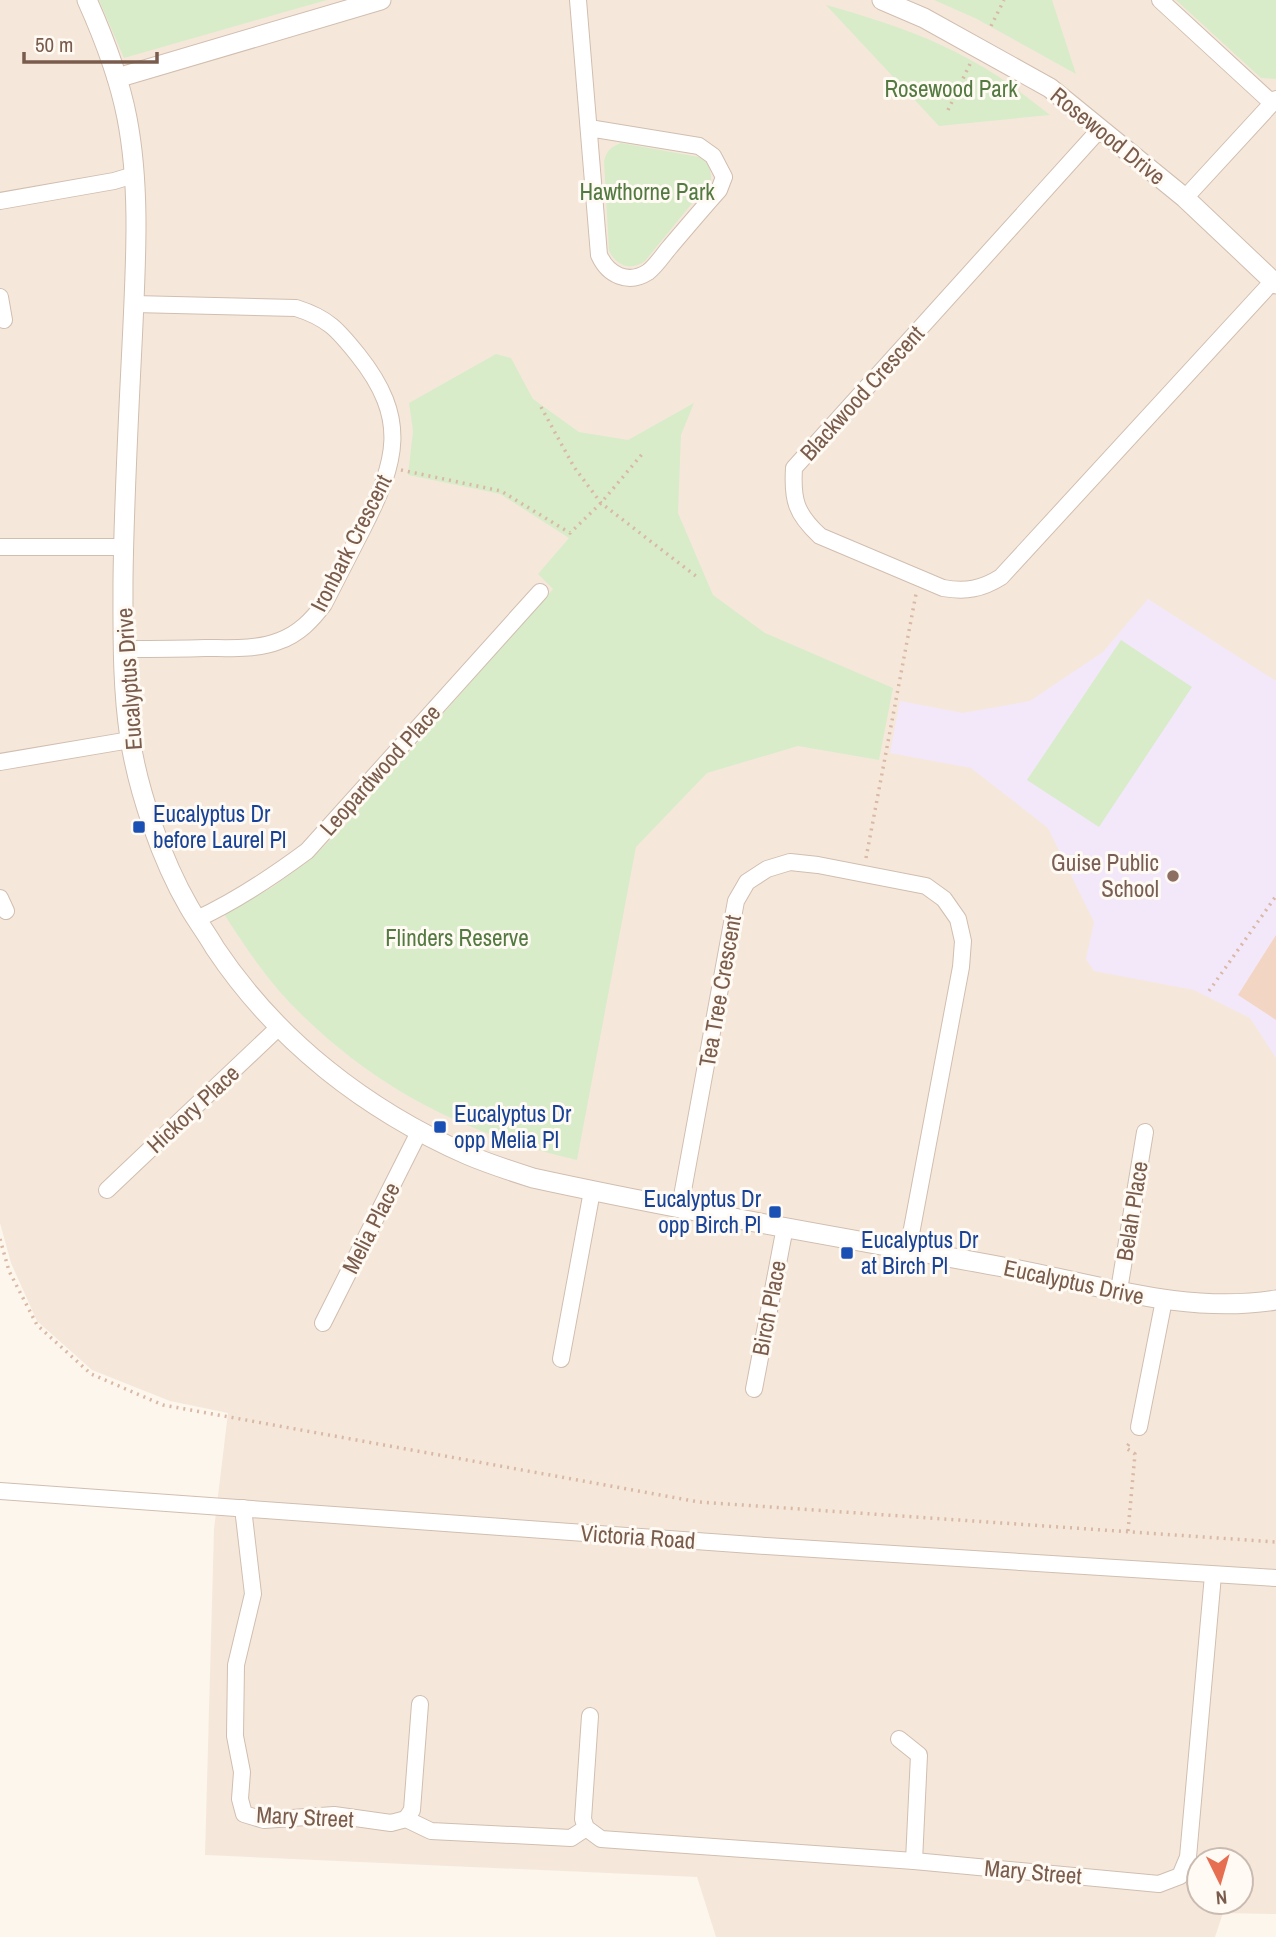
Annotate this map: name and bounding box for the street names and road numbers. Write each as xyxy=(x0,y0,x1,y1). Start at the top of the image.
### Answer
street label: Rosewood Drive xyxy=(1044,80,1172,192)
street label: Blackwood Crescent xyxy=(793,318,931,467)
street label: Ironbark Crescent xyxy=(303,469,398,617)
street label: Eucalyptus Drive xyxy=(108,607,149,751)
street label: Leopardwood Place xyxy=(312,697,447,842)
street label: Tea Tree Crescent xyxy=(691,912,748,1069)
street label: Hickory Place xyxy=(140,1058,246,1160)
street label: Belah Place xyxy=(1108,1159,1155,1263)
street label: Melia Place xyxy=(334,1177,407,1279)
street label: Eucalyptus Drive xyxy=(1001,1252,1147,1311)
street label: Birch Place xyxy=(744,1258,793,1358)
street label: Victoria Road xyxy=(580,1517,696,1556)
street label: Mary Street xyxy=(256,1798,355,1835)
street label: Mary Street xyxy=(983,1852,1083,1891)

